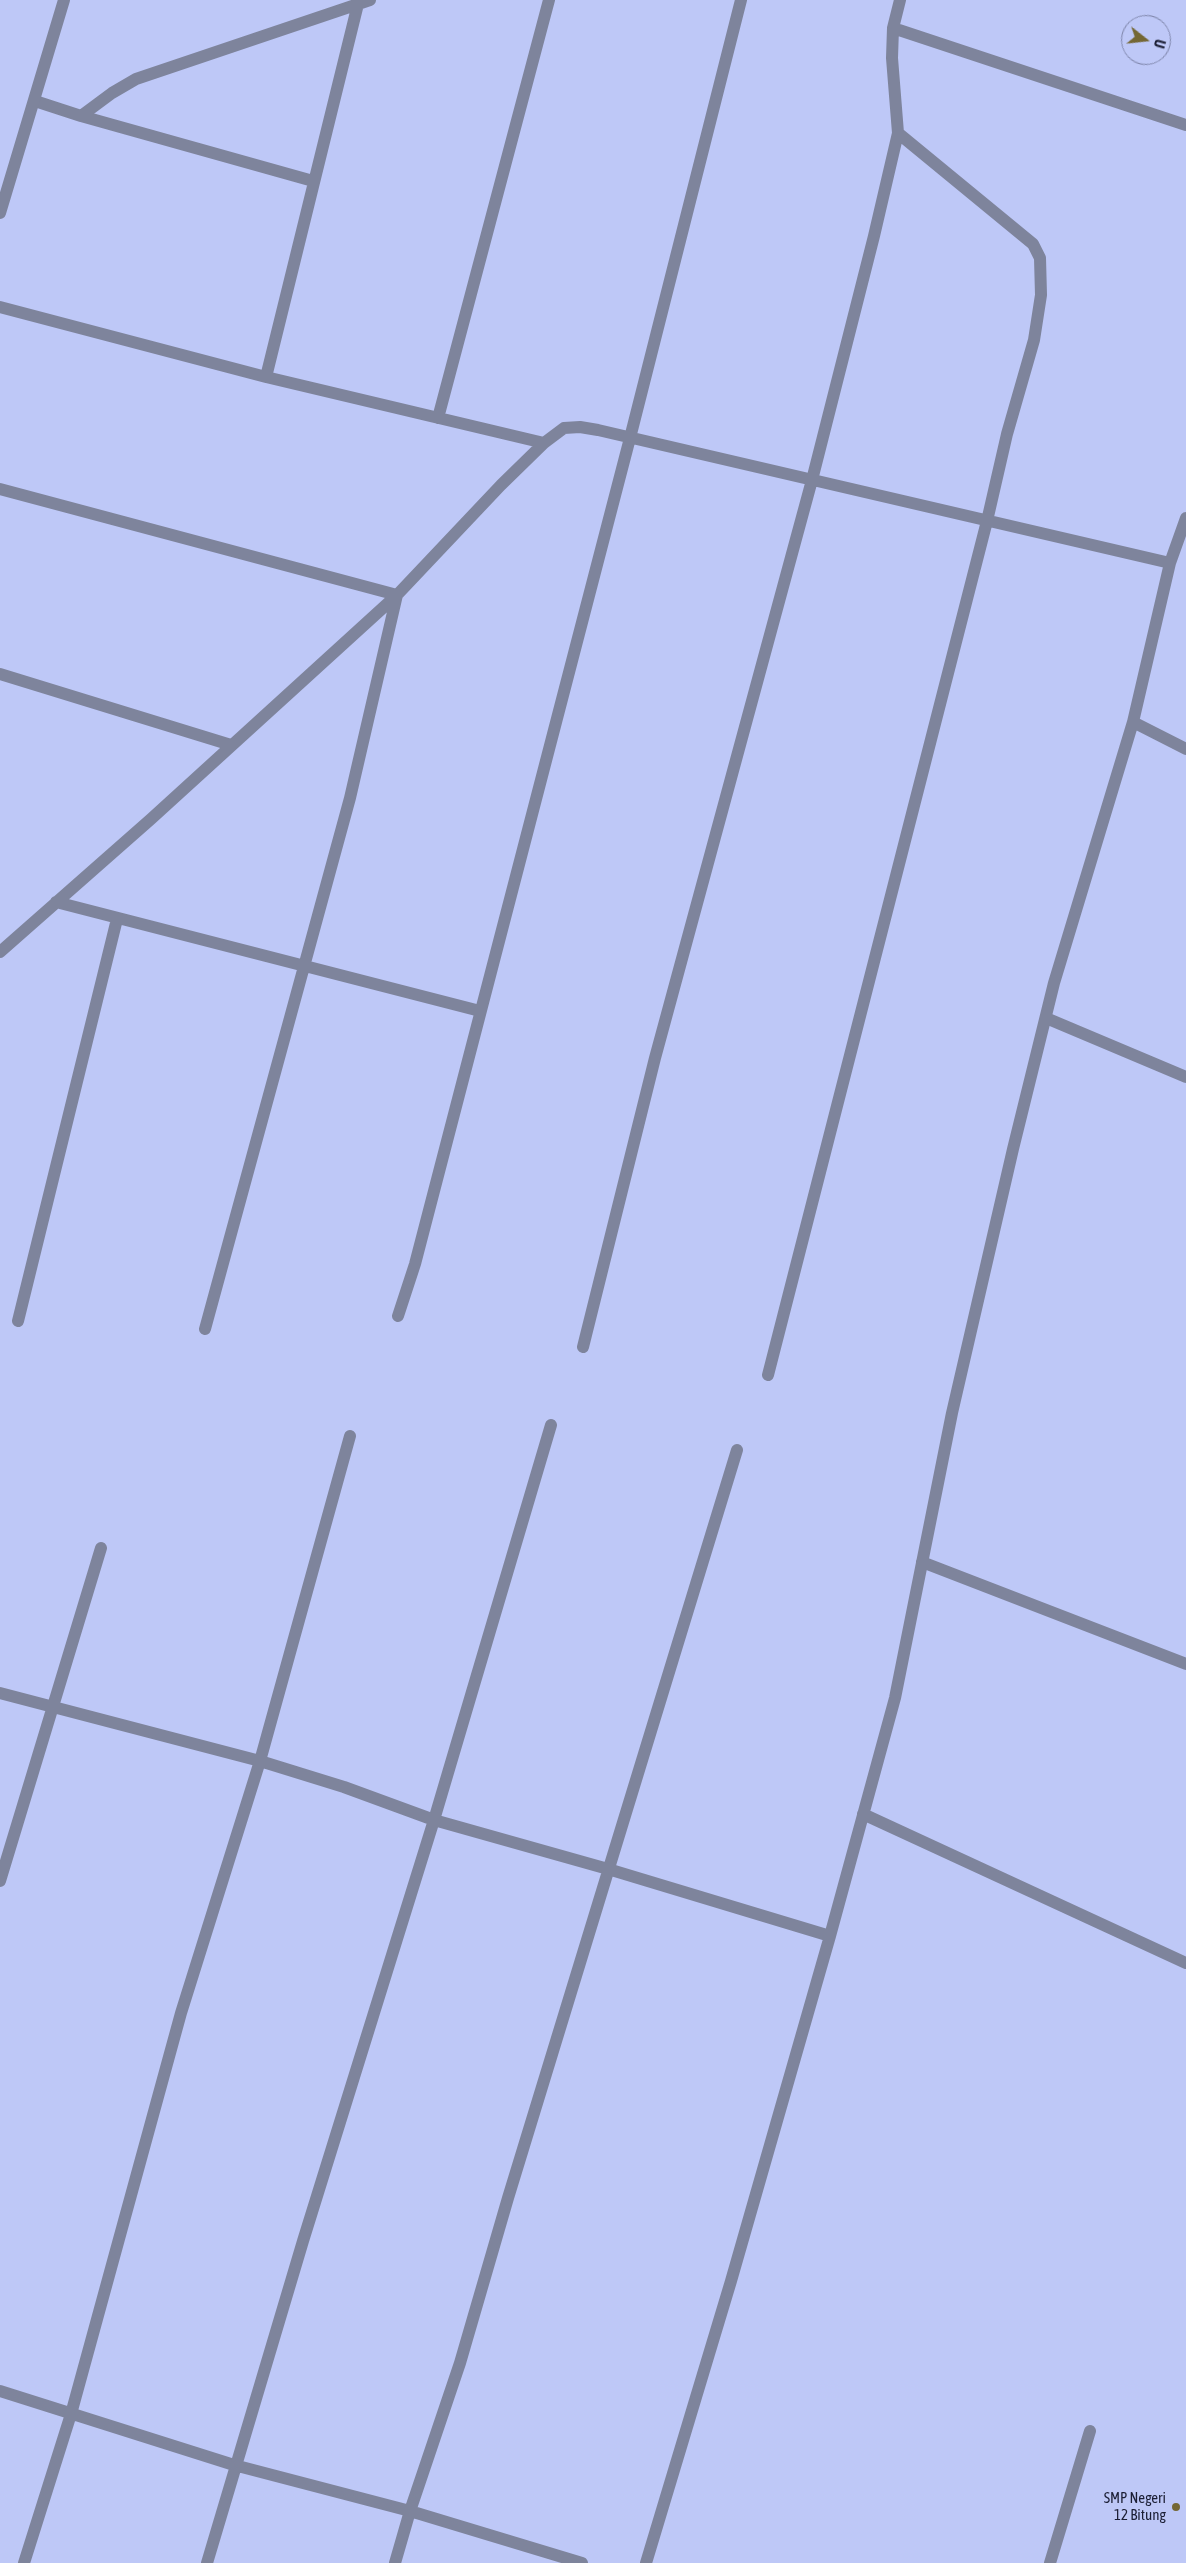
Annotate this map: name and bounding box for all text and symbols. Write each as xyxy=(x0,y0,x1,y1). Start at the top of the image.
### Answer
north arrow xyxy=(1121,15,1171,65)
text: U xyxy=(1151,38,1168,50)
place label: SMP Negeri 12 Bitung xyxy=(1104,2489,1166,2524)
marker: SMP Negeri 12 Bitung xyxy=(1170,2501,1182,2513)

